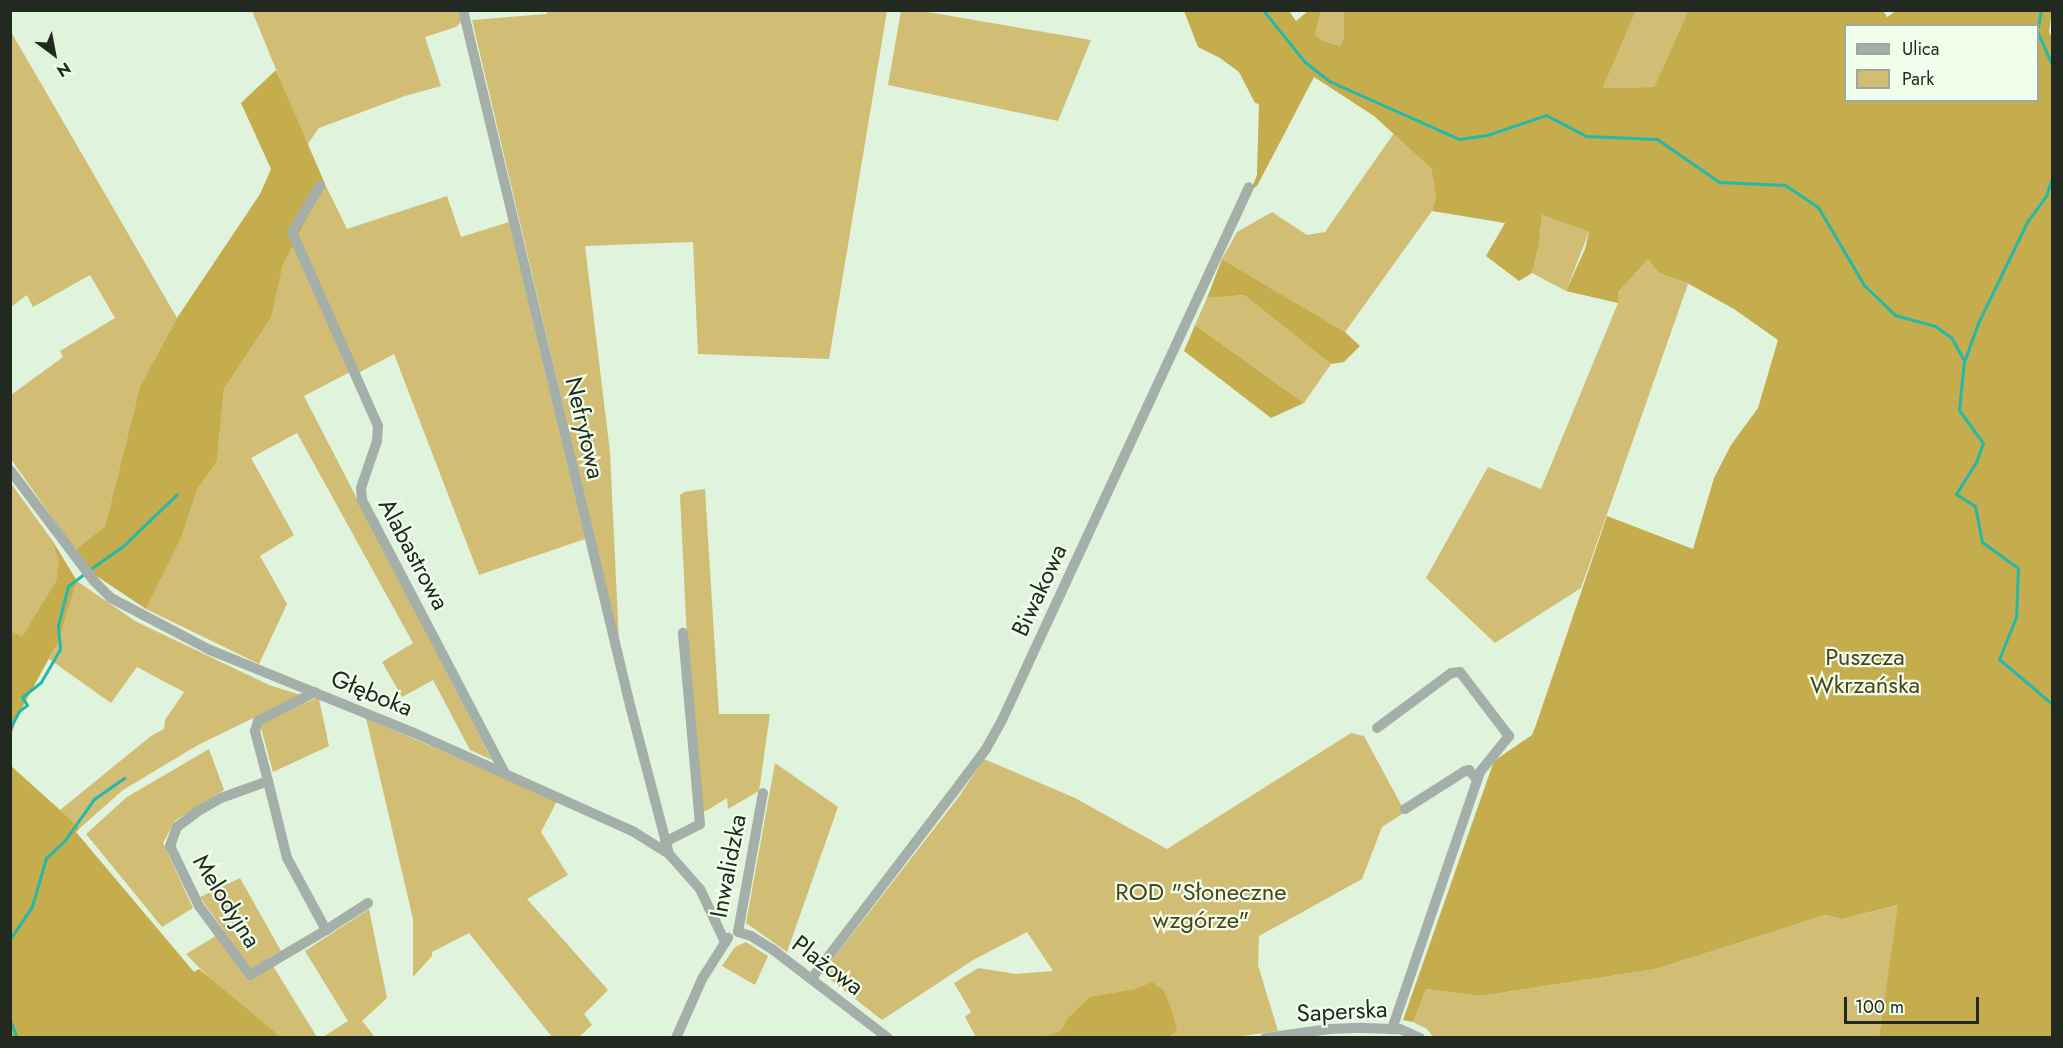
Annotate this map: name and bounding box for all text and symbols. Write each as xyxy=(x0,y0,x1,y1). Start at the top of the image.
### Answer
north arrow xyxy=(24,24,84,84)
legend xyxy=(1844,24,2039,102)
text: Ulica xyxy=(1902,36,1939,62)
text: N xyxy=(52,57,75,83)
text: Park xyxy=(1902,66,1934,92)
street label: Nefrytowa xyxy=(559,374,611,482)
street label: Alabastrowa xyxy=(373,493,455,615)
street label: Biwakowa xyxy=(1005,539,1073,641)
park label: Puszcza Wkrzańska xyxy=(1810,643,1920,699)
street label: Głęboka xyxy=(327,664,417,722)
street label: Inwalidzka xyxy=(704,812,752,920)
street label: Melodyjna xyxy=(187,849,267,953)
park label: ROD "Słoneczne wzgórze" xyxy=(1115,878,1287,934)
street label: Plażowa xyxy=(787,929,869,1001)
scale bar xyxy=(1847,985,1982,1023)
street label: Saperska xyxy=(1296,994,1388,1028)
text: 100 m xyxy=(1855,994,1904,1020)

